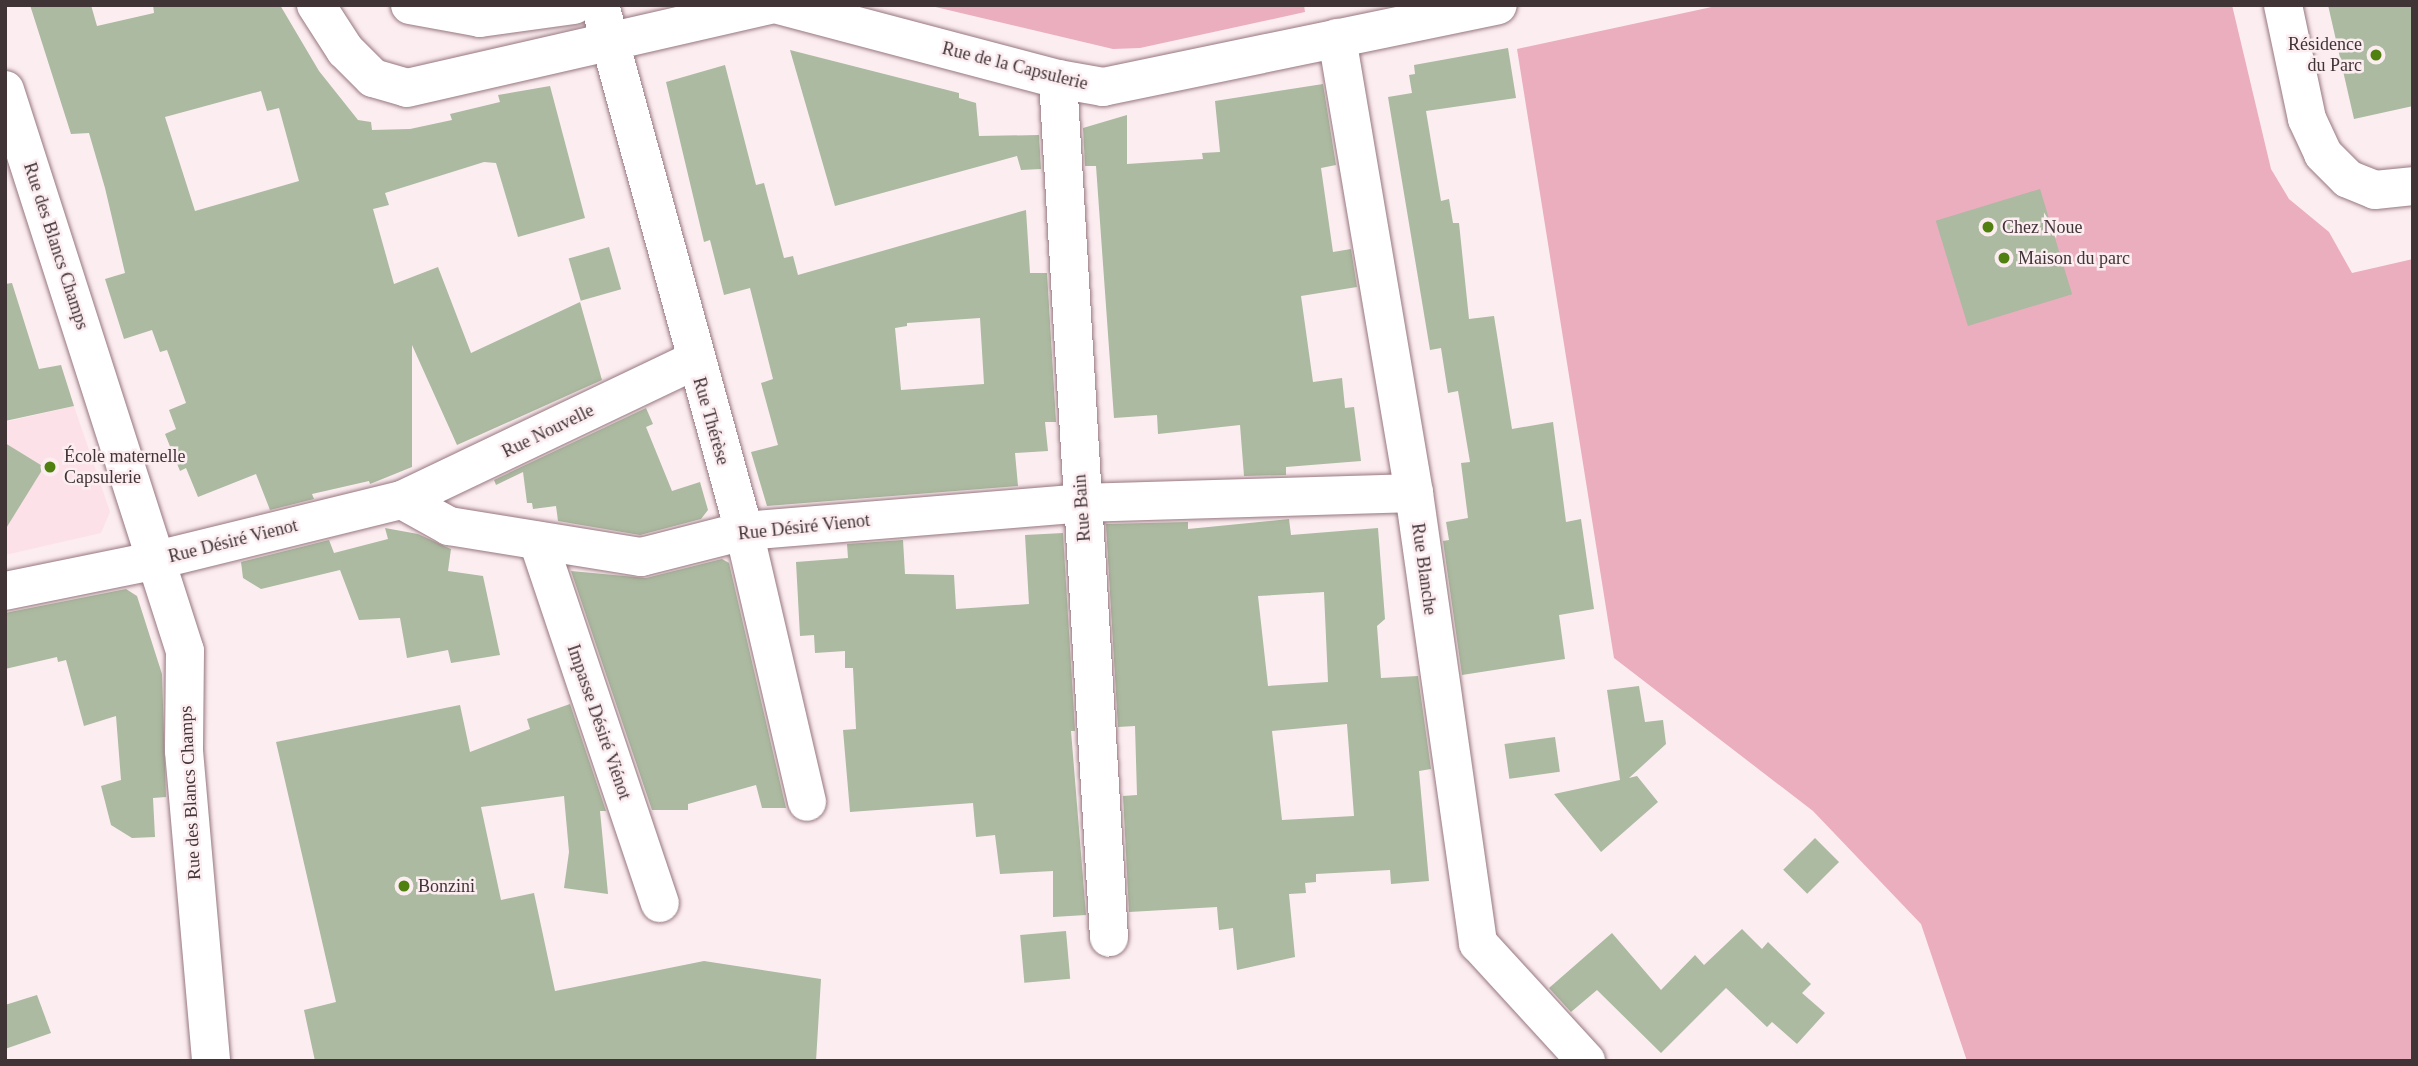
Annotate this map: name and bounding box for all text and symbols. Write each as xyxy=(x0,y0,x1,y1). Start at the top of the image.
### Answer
place label: Résidence du Parc xyxy=(2288,34,2362,76)
street label: Rue de la Capsulerie xyxy=(940,37,1090,95)
marker: Résidence du Parc xyxy=(2368,47,2384,63)
street label: Rue des Blancs Champs xyxy=(19,160,93,332)
place label: Chez Noue xyxy=(2002,216,2082,238)
marker: Chez Noue xyxy=(1980,219,1996,235)
place label: Maison du parc xyxy=(2018,247,2130,269)
marker: Maison du parc xyxy=(1996,250,2012,266)
street label: Rue Thérèse xyxy=(688,375,734,467)
street label: Rue Nouvelle xyxy=(499,399,597,463)
place label: École maternelle Capsulerie xyxy=(64,446,185,489)
marker: École maternelle Capsulerie xyxy=(42,459,58,475)
street label: Rue Bain xyxy=(1069,474,1095,542)
street label: Rue Désiré Vienot xyxy=(737,509,871,545)
street label: Rue Désiré Vienot xyxy=(166,514,300,568)
street label: Rue Blanche xyxy=(1407,522,1441,616)
street label: Impasse Désiré Viénot xyxy=(562,641,636,803)
street label: Rue des Blancs Champs xyxy=(175,705,205,881)
place label: Bonzini xyxy=(418,875,475,897)
marker: Bonzini xyxy=(396,878,412,894)

